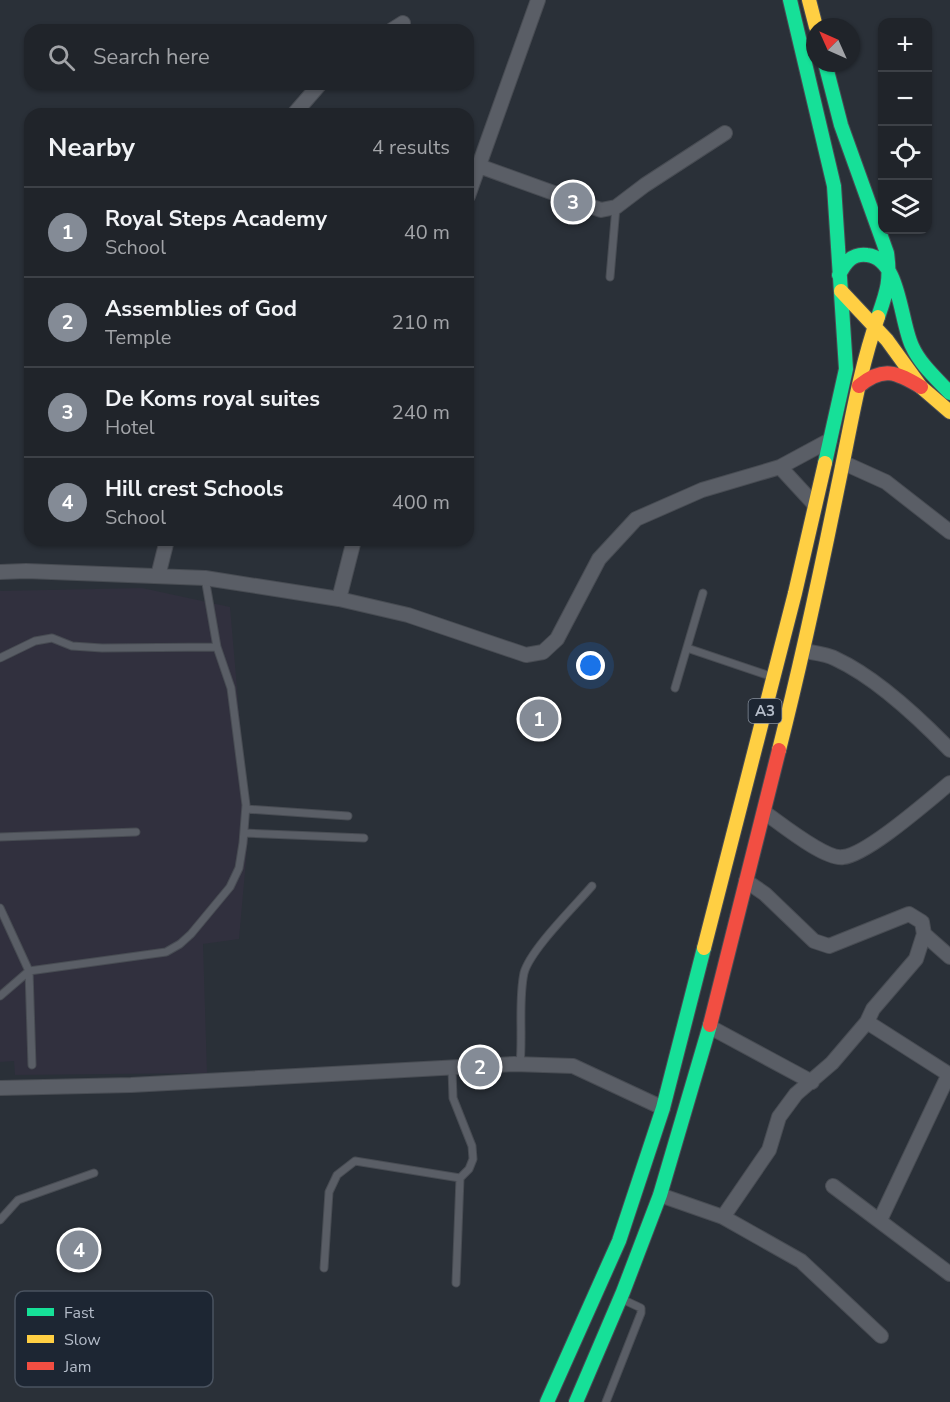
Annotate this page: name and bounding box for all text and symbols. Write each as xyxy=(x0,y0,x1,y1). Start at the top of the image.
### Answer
north arrow xyxy=(806,18,860,72)
map controls xyxy=(878,18,932,234)
button: + xyxy=(878,18,932,72)
search box xyxy=(24,24,474,90)
icon: search xyxy=(45,41,78,74)
text: Search here xyxy=(93,42,210,72)
button: − xyxy=(878,72,932,126)
button: locate xyxy=(878,126,932,180)
text: Nearby xyxy=(48,130,135,165)
text: 4 results xyxy=(372,134,450,161)
pin: 3 xyxy=(554,180,592,224)
button: layers xyxy=(878,180,932,234)
text: Royal Steps Academy xyxy=(105,204,327,234)
text: 1 xyxy=(62,219,74,246)
text: 40 m xyxy=(404,219,450,246)
text: School xyxy=(105,234,166,261)
text: Assemblies of God xyxy=(105,294,297,324)
text: 2 xyxy=(62,309,74,336)
text: 210 m xyxy=(392,309,450,336)
text: Temple xyxy=(105,324,171,351)
text: De Koms royal suites xyxy=(105,384,320,414)
text: 3 xyxy=(62,399,74,426)
text: 240 m xyxy=(392,399,450,426)
text: Hotel xyxy=(105,414,155,441)
text: Hill crest Schools xyxy=(105,474,284,504)
text: 4 xyxy=(62,489,74,516)
text: 400 m xyxy=(392,489,450,516)
text: School xyxy=(105,504,166,531)
your location xyxy=(576,651,605,680)
pin: 1 xyxy=(520,696,558,742)
road number: A3 xyxy=(748,699,782,723)
pin: 2 xyxy=(460,1044,500,1090)
pin: 4 xyxy=(60,1228,98,1272)
legend xyxy=(15,1291,213,1387)
text: Fast xyxy=(64,1302,95,1324)
text: Slow xyxy=(64,1329,101,1351)
text: Jam xyxy=(63,1356,91,1378)

